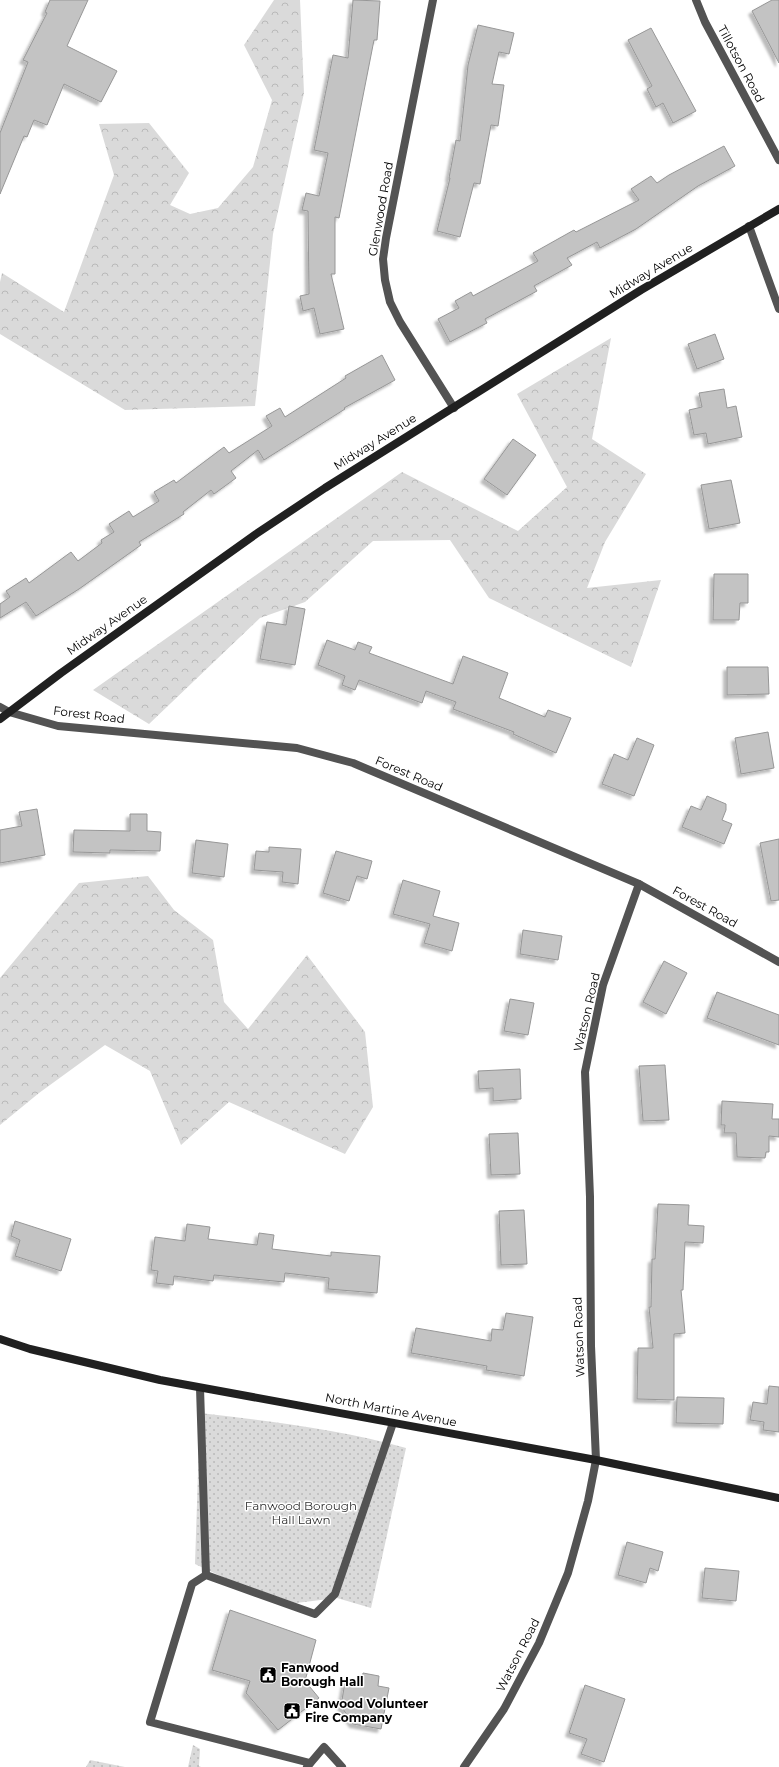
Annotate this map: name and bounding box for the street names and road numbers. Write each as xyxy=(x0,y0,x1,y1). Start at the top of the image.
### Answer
street label: Tillotson Road xyxy=(715,23,768,105)
street label: Glenwood Road xyxy=(365,160,396,257)
street label: Midway Avenue xyxy=(606,240,695,301)
street label: Midway Avenue xyxy=(331,410,419,473)
street label: Midway Avenue xyxy=(64,591,150,658)
street label: Forest Road xyxy=(52,703,126,726)
street label: Forest Road xyxy=(373,753,445,795)
street label: Forest Road xyxy=(670,883,740,931)
street label: Watson Road xyxy=(570,971,603,1053)
street label: Watson Road xyxy=(570,1296,587,1378)
street label: North Martine Avenue xyxy=(324,1389,458,1430)
street label: Watson Road xyxy=(493,1615,543,1694)

